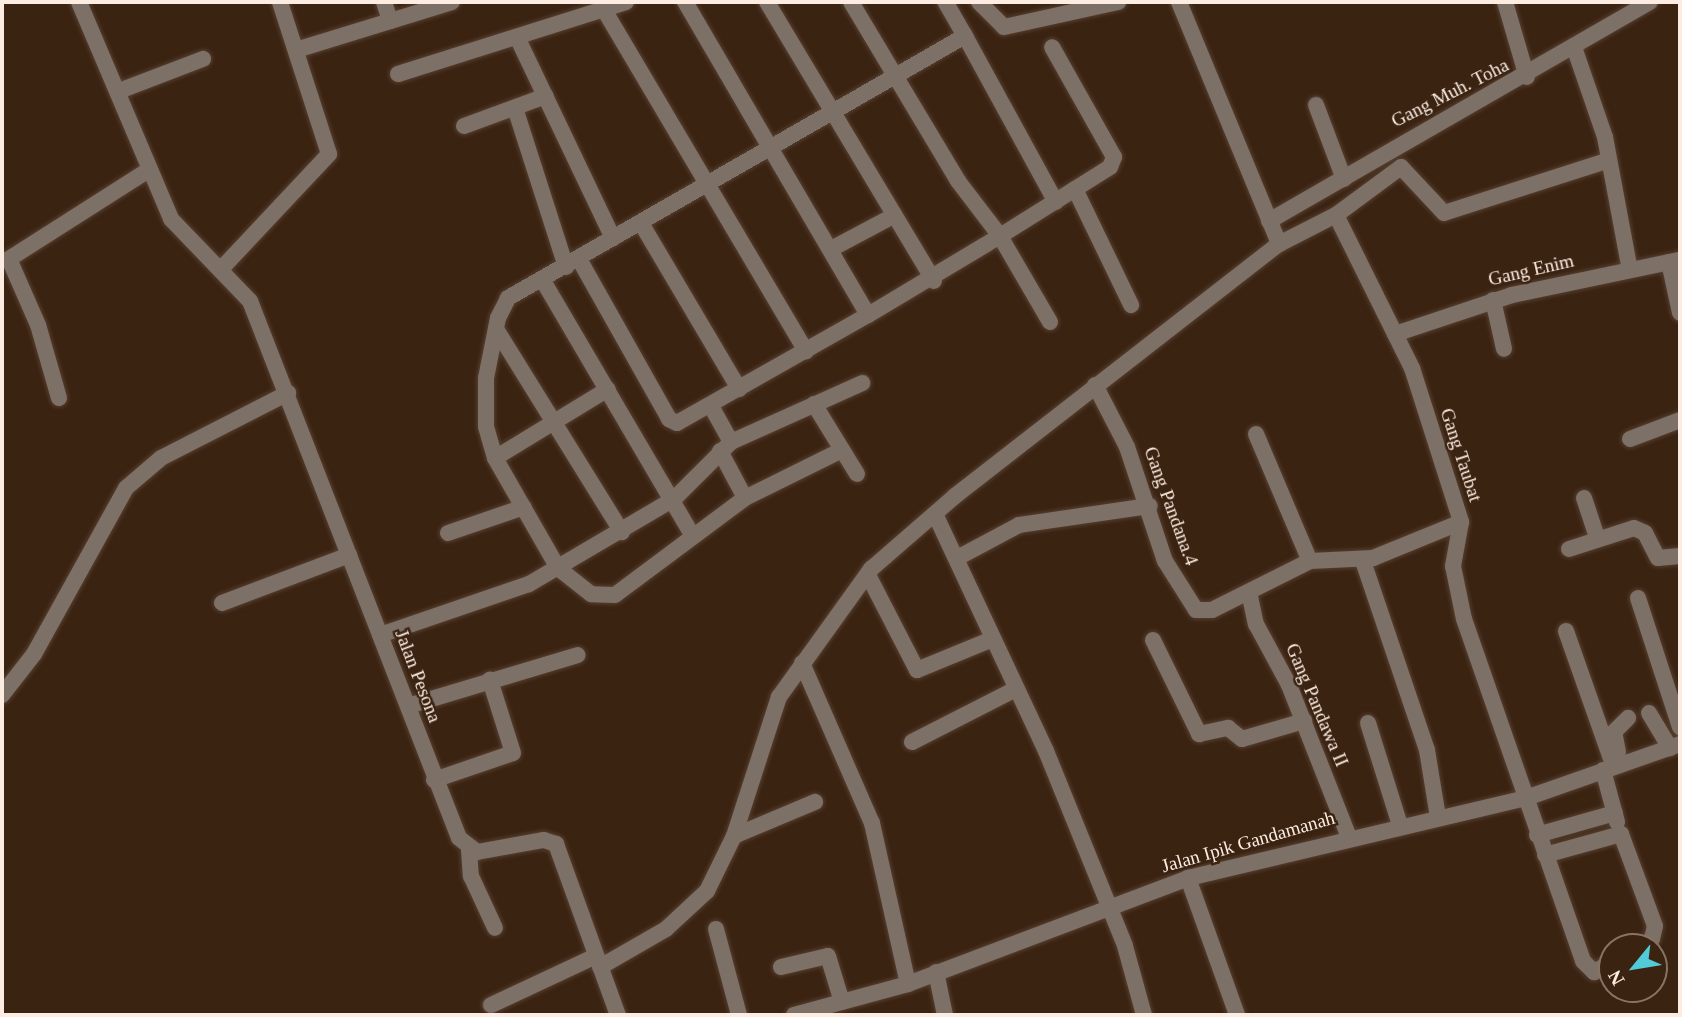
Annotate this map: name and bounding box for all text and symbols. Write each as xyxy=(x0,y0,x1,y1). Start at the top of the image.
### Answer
street label: Gang Muh. Toha xyxy=(1387,54,1513,132)
street label: Gang Enim xyxy=(1486,249,1576,291)
street label: Gang Taubat xyxy=(1435,405,1487,505)
street label: Gang Pandana.4 xyxy=(1139,444,1203,568)
street label: Jalan Pesona xyxy=(390,626,446,726)
street label: Gang Pandawa II xyxy=(1281,640,1353,770)
street label: Jalan Ipik Gandamanah xyxy=(1159,806,1337,878)
north arrow xyxy=(1598,933,1668,1003)
text: N xyxy=(1604,967,1629,989)

